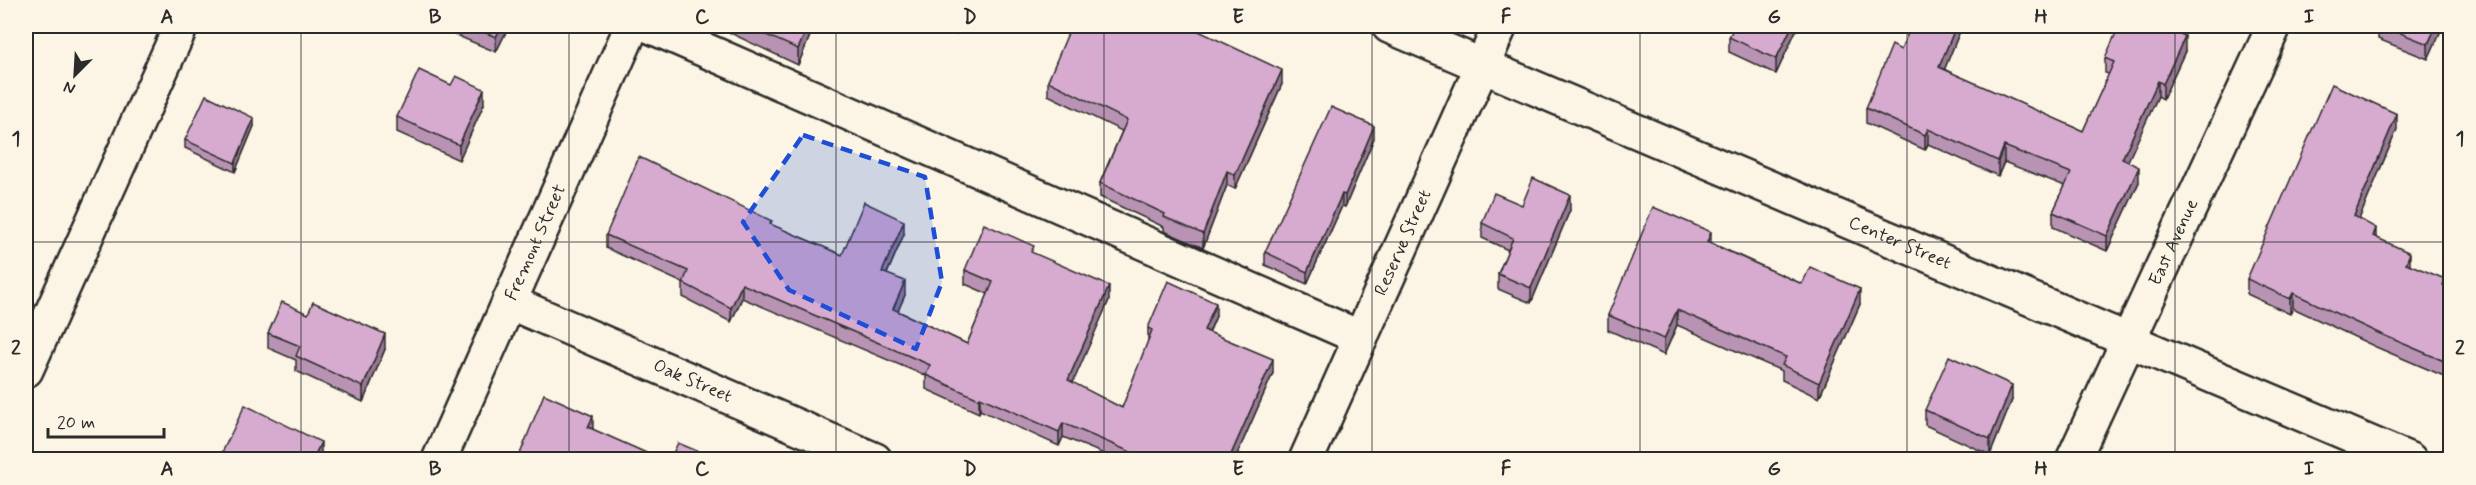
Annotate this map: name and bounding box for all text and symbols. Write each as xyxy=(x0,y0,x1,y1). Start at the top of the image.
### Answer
text: A xyxy=(160,4,174,31)
text: B xyxy=(429,4,442,31)
text: C xyxy=(695,4,710,31)
text: D xyxy=(963,4,977,31)
text: E xyxy=(1232,4,1244,31)
text: F xyxy=(1501,4,1512,31)
text: G xyxy=(1767,4,1781,31)
text: H xyxy=(2034,4,2048,31)
text: I xyxy=(2304,4,2314,31)
north arrow xyxy=(45,45,105,105)
text: N xyxy=(60,76,79,99)
text: 1 xyxy=(12,126,20,153)
text: 1 xyxy=(2456,126,2464,153)
street label: Fremont Street xyxy=(499,181,572,304)
street label: Reserve Street xyxy=(1369,186,1437,300)
street label: East Avenue xyxy=(2143,195,2204,290)
street label: Center Street xyxy=(1845,211,1955,276)
text: 2 xyxy=(11,335,21,362)
text: 2 xyxy=(2455,335,2465,362)
street label: Oak Street xyxy=(650,354,736,409)
scale bar xyxy=(48,401,164,439)
text: 20 m xyxy=(57,411,95,435)
text: A xyxy=(160,456,174,483)
text: B xyxy=(429,456,442,483)
text: C xyxy=(695,456,710,483)
text: D xyxy=(963,456,977,483)
text: E xyxy=(1232,456,1244,483)
text: F xyxy=(1501,456,1512,483)
text: G xyxy=(1767,456,1781,483)
text: H xyxy=(2034,456,2048,483)
text: I xyxy=(2304,456,2314,483)

